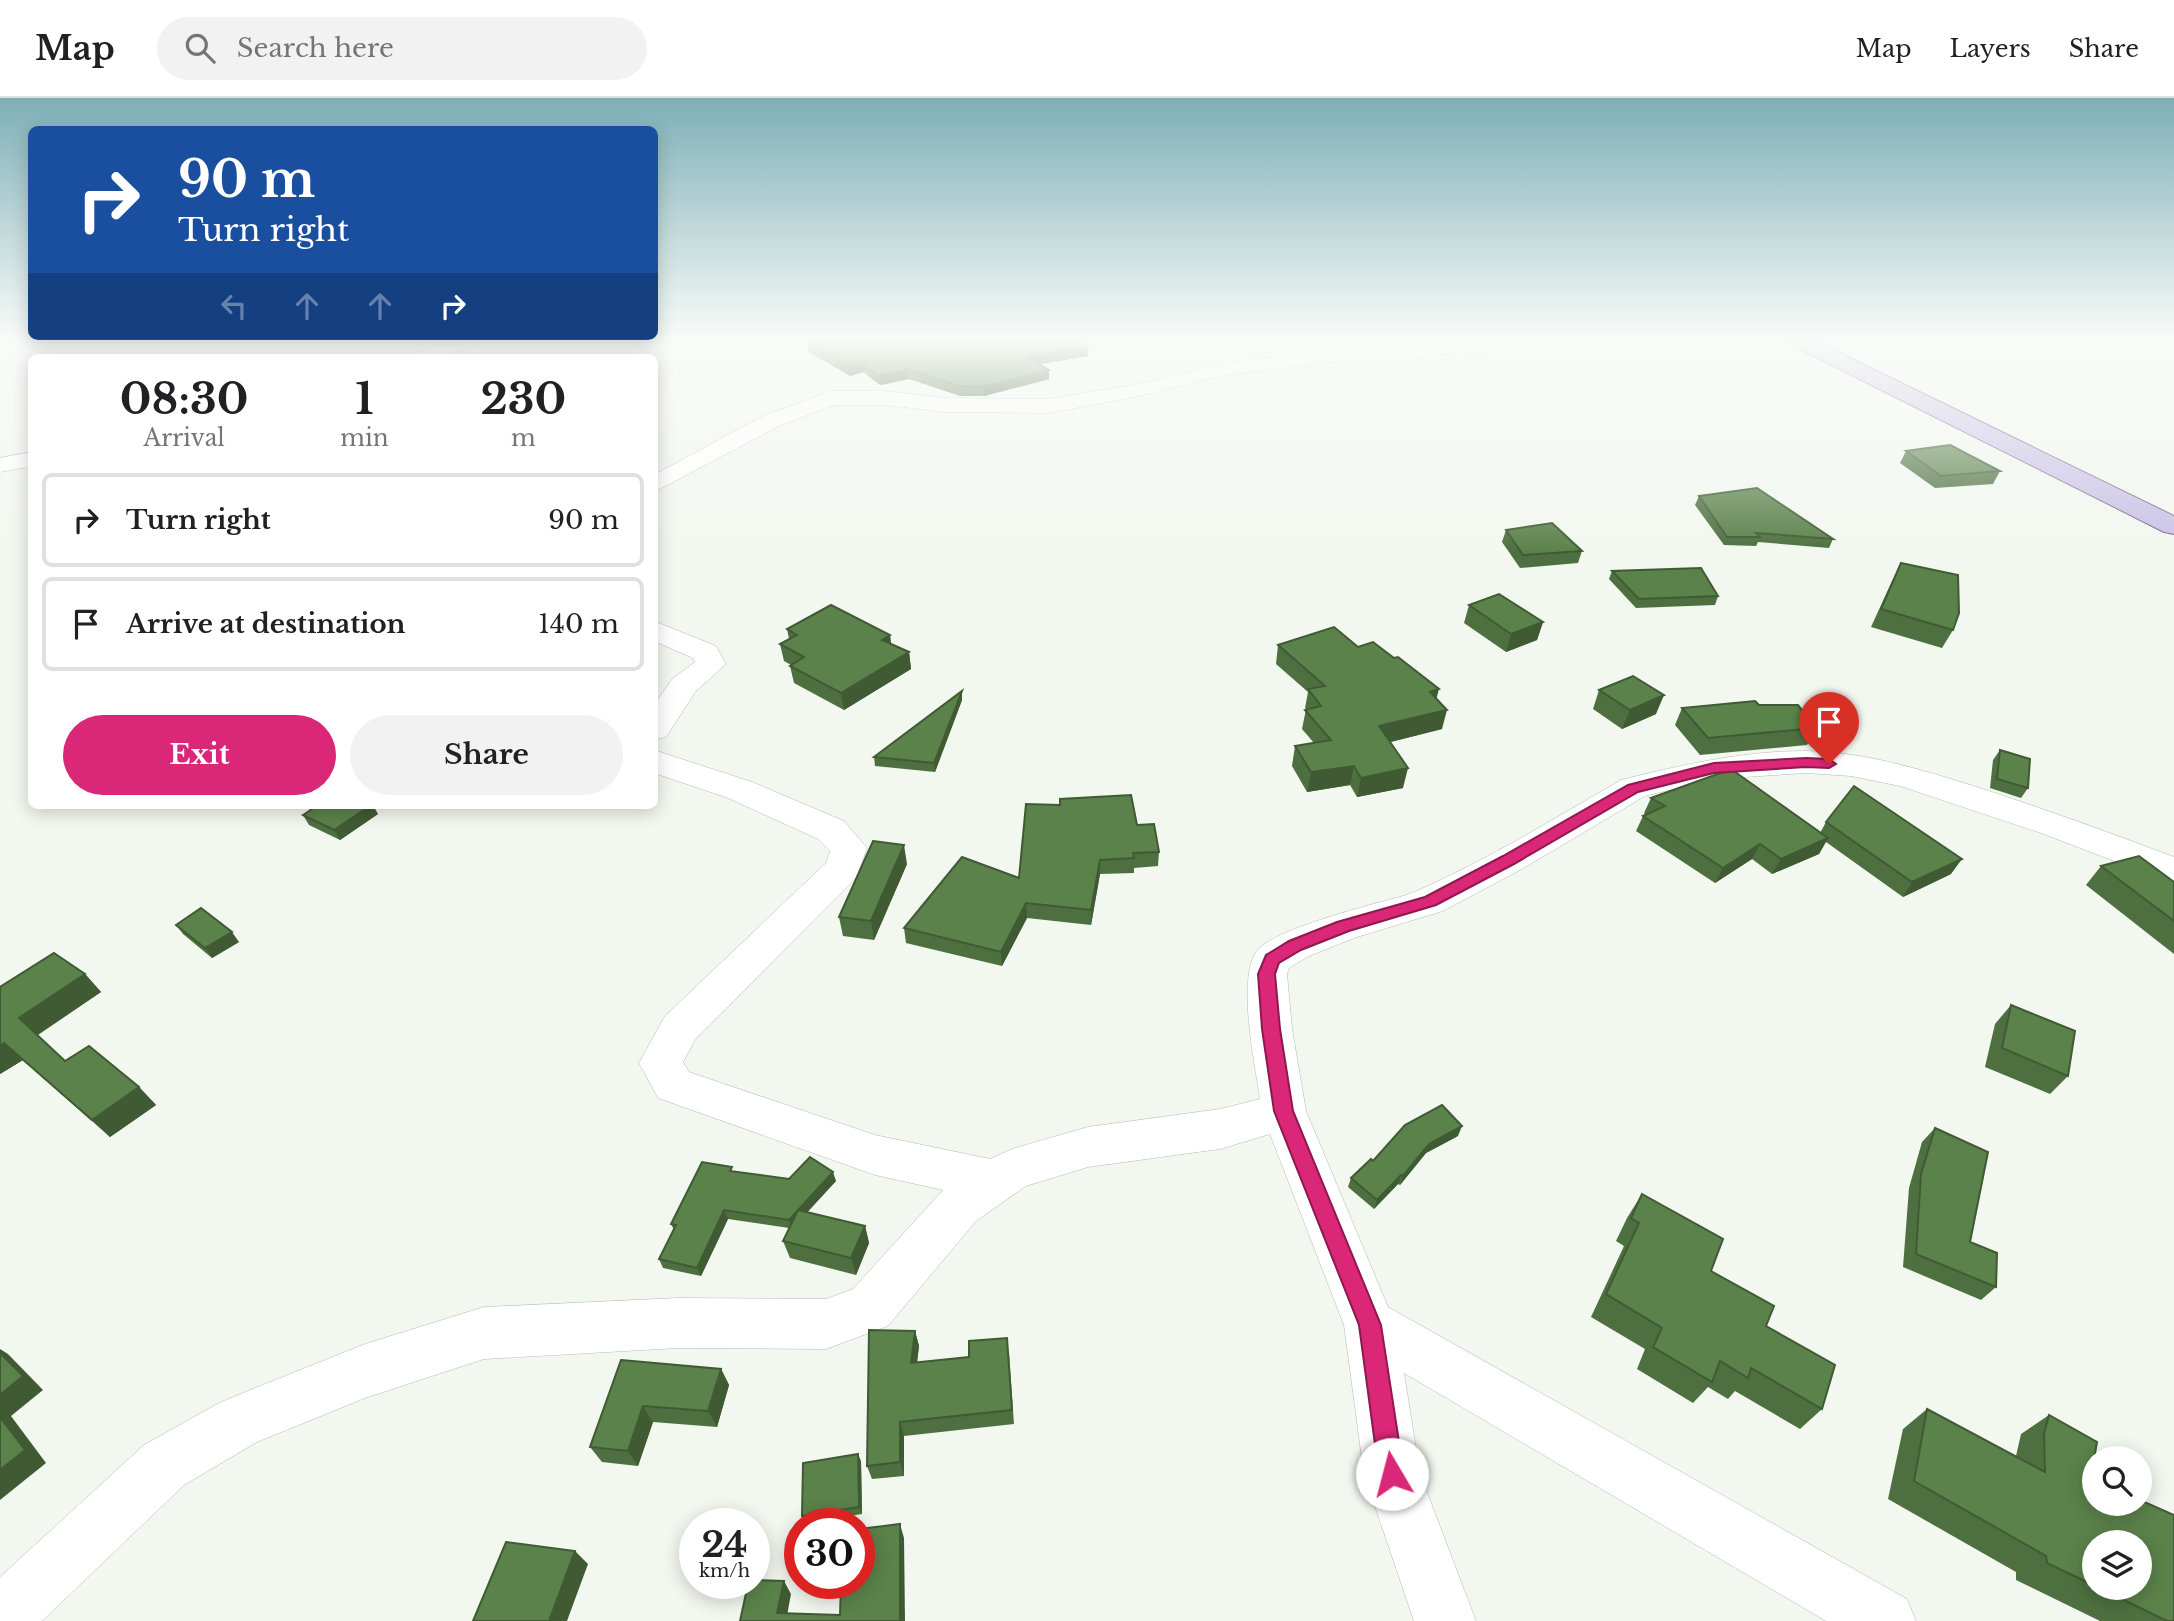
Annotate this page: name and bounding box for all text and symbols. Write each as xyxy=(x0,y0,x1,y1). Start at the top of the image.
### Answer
search box xyxy=(157,17,647,80)
text: Map xyxy=(35,28,115,69)
icon: search xyxy=(181,29,219,67)
text: Search here xyxy=(237,32,394,64)
text: Map xyxy=(1856,34,1912,63)
text: Layers xyxy=(1950,34,2031,63)
text: Share xyxy=(2069,34,2139,63)
text: 90 m xyxy=(178,149,315,210)
icon: right xyxy=(63,154,154,245)
text: Turn right xyxy=(178,210,349,250)
icon: left xyxy=(215,287,253,325)
icon: ahead xyxy=(288,287,326,325)
icon: ahead xyxy=(361,287,399,325)
icon: right xyxy=(434,287,472,325)
text: 08:30 xyxy=(120,373,249,425)
text: 1 xyxy=(355,373,374,425)
text: 230 xyxy=(480,373,566,425)
text: Arrival xyxy=(143,424,225,452)
text: min xyxy=(340,424,389,452)
text: m xyxy=(511,424,536,452)
icon: right xyxy=(67,501,105,539)
text: Turn right xyxy=(126,504,271,536)
text: 90 m xyxy=(548,504,619,536)
icon: arrive xyxy=(67,605,105,643)
text: Arrive at destination xyxy=(126,608,406,640)
text: 140 m xyxy=(538,608,619,640)
pin xyxy=(1799,692,1859,764)
icon: arrive xyxy=(1810,703,1848,741)
button: Exit xyxy=(63,715,336,795)
button: Share xyxy=(350,715,623,795)
position arrow xyxy=(1355,1437,1429,1511)
map controls xyxy=(2082,1446,2152,1600)
button: search xyxy=(2082,1446,2152,1516)
speed limit sign: 30 xyxy=(784,1508,875,1599)
text: 24 xyxy=(701,1523,748,1566)
button: layers xyxy=(2082,1530,2152,1600)
text: km/h xyxy=(699,1560,750,1582)

